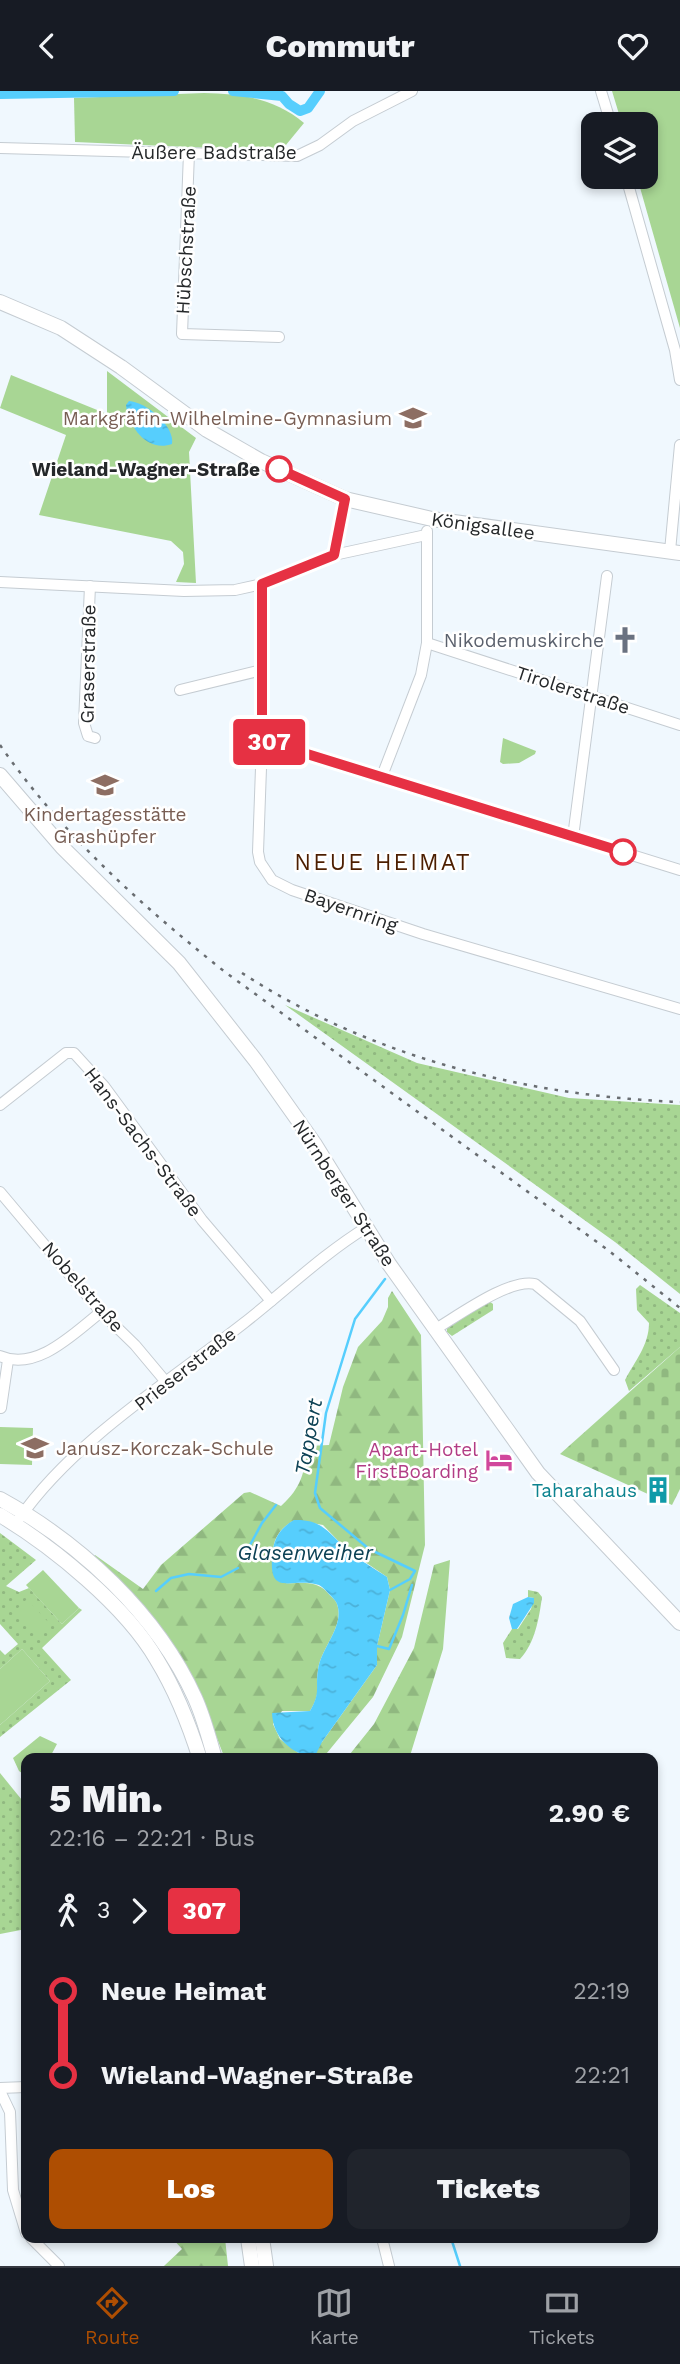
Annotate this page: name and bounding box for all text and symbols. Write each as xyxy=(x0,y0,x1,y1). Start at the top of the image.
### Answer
icon: back xyxy=(28,27,66,65)
text: Commutr xyxy=(266,27,414,65)
icon: heart xyxy=(614,27,652,65)
map controls xyxy=(581,112,658,189)
button: layers xyxy=(581,112,658,189)
street label: Äußere Badstraße xyxy=(131,141,297,164)
street label: Hübschstraße xyxy=(171,185,201,315)
school or university icon: Markgräfin-Wilhelmine-Gymnasium xyxy=(398,403,428,433)
place label: Markgräfin-Wilhelmine-Gymnasium xyxy=(63,407,392,430)
marker: Wieland-Wagner-Straße xyxy=(266,456,292,482)
place label: Wieland-Wagner-Straße xyxy=(32,458,260,481)
street label: Königsallee xyxy=(430,507,536,545)
street label: Graserstraße xyxy=(75,604,101,724)
church icon: Nikodemuskirche xyxy=(610,625,640,655)
place label: Nikodemuskirche xyxy=(444,629,604,652)
street label: Tirolerstraße xyxy=(513,661,633,719)
line badge: 307 xyxy=(229,719,309,765)
text: 307 xyxy=(247,728,291,756)
school or university icon: Kindertagesstätte Grashüpfer xyxy=(90,770,120,800)
place label: Kindertagesstätte Grashüpfer xyxy=(23,803,187,848)
unlabelled marker xyxy=(610,839,636,865)
district label: NEUE HEIMAT xyxy=(294,849,472,876)
street label: Bayernring xyxy=(301,883,402,937)
street label: Hans-Sachs-Straße xyxy=(79,1063,207,1221)
street label: Nürnberger Straße xyxy=(288,1115,400,1271)
street label: Nobelstraße xyxy=(37,1237,129,1337)
street label: Prieserstraße xyxy=(130,1322,240,1416)
water label: Tappert xyxy=(289,1396,327,1477)
school or university icon: Janusz-Korczak-Schule xyxy=(20,1433,50,1463)
place label: Janusz-Korczak-Schule xyxy=(56,1437,274,1460)
place label: Apart-Hotel FirstBoarding xyxy=(355,1438,479,1483)
hotel icon: Apart-Hotel FirstBoarding xyxy=(484,1445,514,1475)
building icon: Taharahaus xyxy=(643,1475,673,1505)
place label: Taharahaus xyxy=(532,1479,637,1502)
water label: Glasenweiher xyxy=(237,1540,374,1565)
text: 5 Min. xyxy=(49,1777,163,1821)
text: 2.90 € xyxy=(549,1798,630,1828)
text: 22:16 – 22:21 · Bus xyxy=(49,1825,255,1852)
icon: walk xyxy=(49,1892,87,1930)
icon: forward xyxy=(120,1892,158,1930)
text: 3 xyxy=(97,1897,110,1924)
text: 307 xyxy=(182,1897,226,1925)
text: Neue Heimat xyxy=(101,1976,266,2006)
text: 22:19 xyxy=(573,1978,630,2005)
text: Wieland-Wagner-Straße xyxy=(101,2060,413,2090)
text: 22:21 xyxy=(574,2062,630,2089)
button: Los xyxy=(49,2149,333,2229)
button: Tickets xyxy=(347,2149,630,2229)
tab: Route xyxy=(85,2284,139,2349)
tab: Karte xyxy=(310,2284,359,2349)
tab: Tickets xyxy=(529,2284,595,2349)

